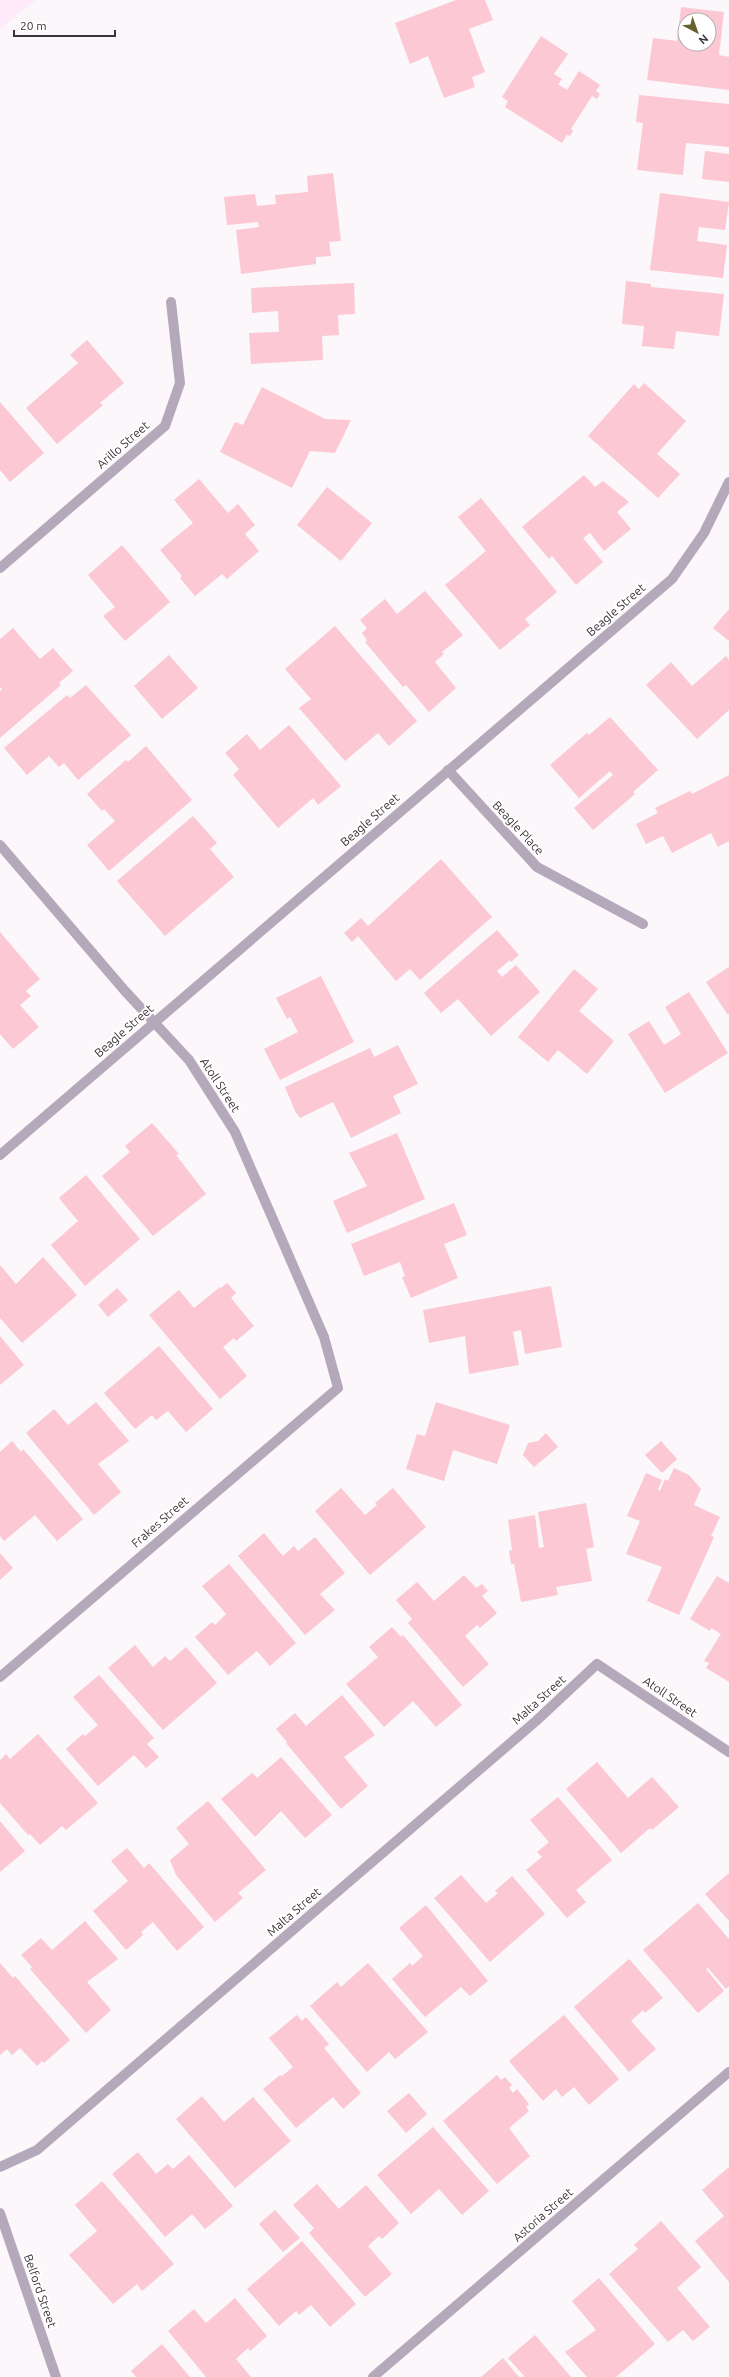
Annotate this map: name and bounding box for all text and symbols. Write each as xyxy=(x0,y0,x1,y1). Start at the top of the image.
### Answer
scale bar xyxy=(14,12,115,38)
north arrow xyxy=(677,12,717,52)
text: 20 m xyxy=(20,19,47,32)
text: N xyxy=(697,32,711,47)
street label: Arillo Street xyxy=(94,418,152,471)
street label: Beagle Street xyxy=(584,580,648,639)
street label: Beagle Street xyxy=(338,790,402,849)
street label: Beagle Place xyxy=(490,798,546,857)
street label: Beagle Street xyxy=(92,1001,156,1060)
street label: Atoll Street xyxy=(198,1055,243,1115)
street label: Frakes Street xyxy=(129,1493,191,1550)
street label: Malta Street xyxy=(509,1672,568,1727)
street label: Atoll Street xyxy=(641,1674,700,1719)
street label: Malta Street xyxy=(264,1885,323,1938)
street label: Astoria Street xyxy=(510,2185,575,2244)
street label: Belford Street xyxy=(22,2252,59,2330)

